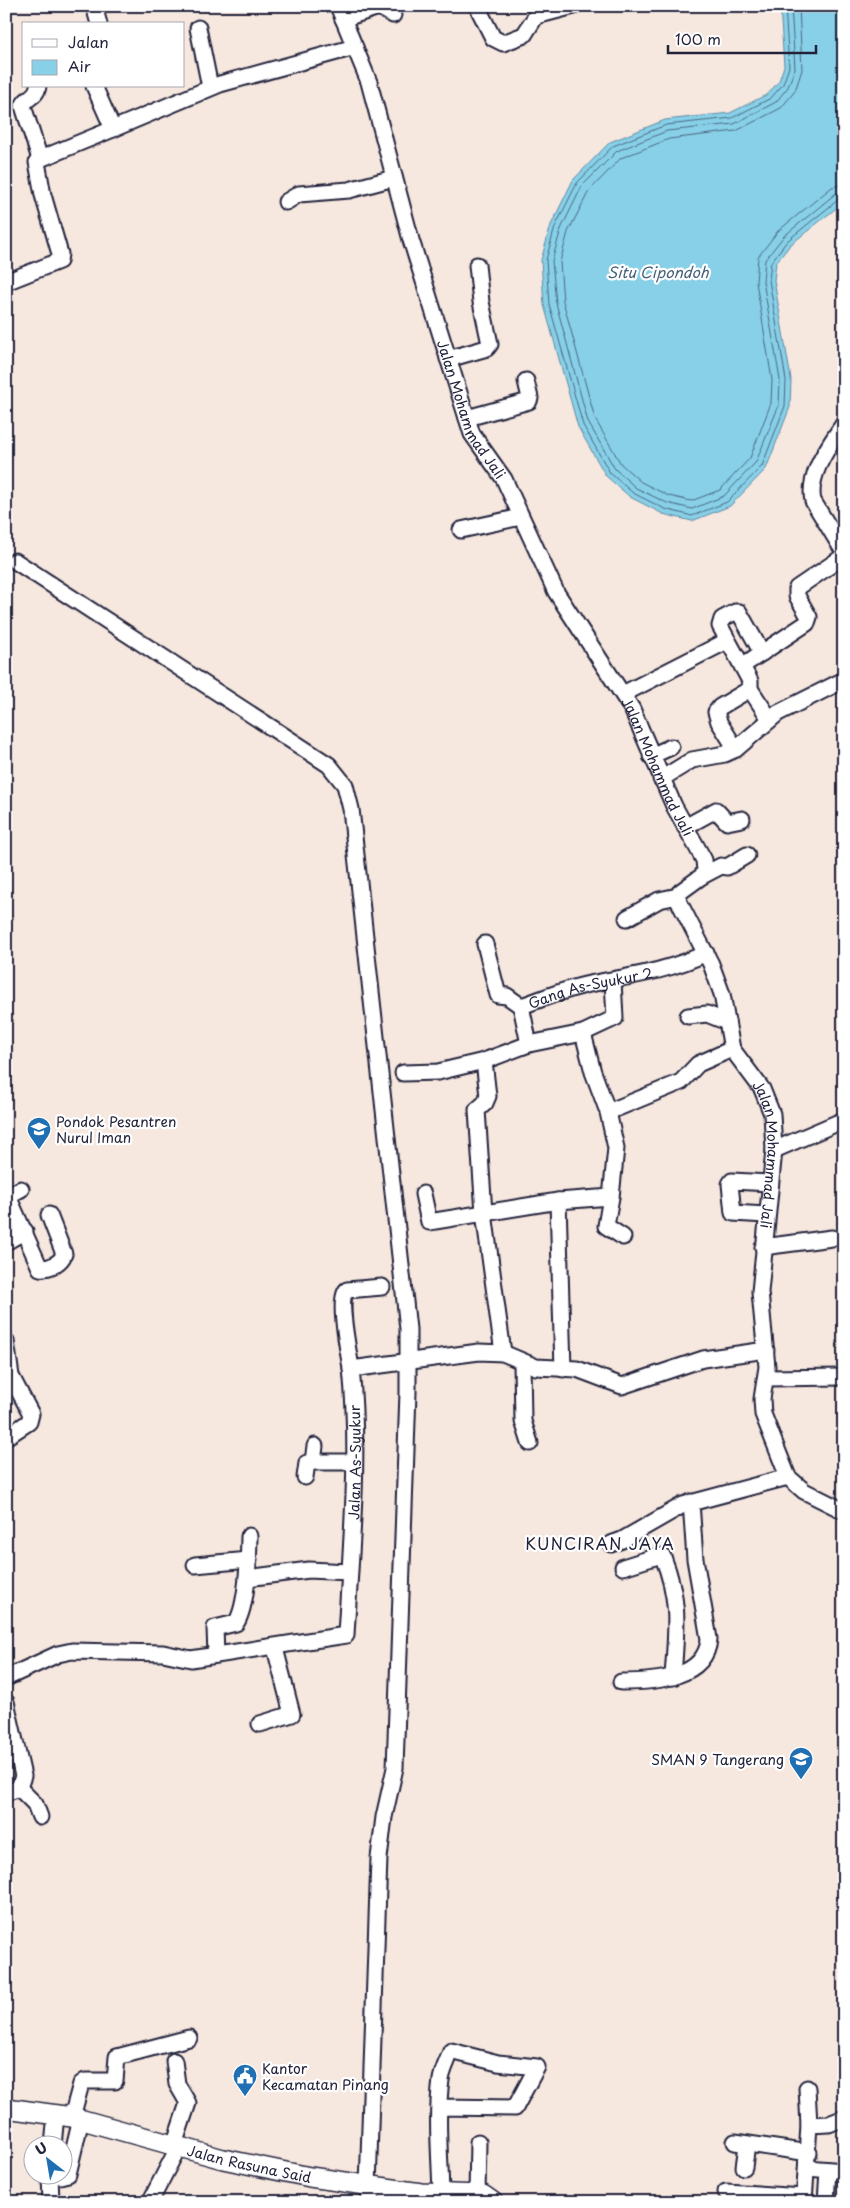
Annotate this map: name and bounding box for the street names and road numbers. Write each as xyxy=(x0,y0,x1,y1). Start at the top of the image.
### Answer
street label: Jalan Mohammad Jali xyxy=(432,337,511,483)
street label: Jalan Mohammad Jali xyxy=(616,693,699,840)
street label: Gang As-Syukur 2 xyxy=(525,961,655,1013)
street label: Jalan Mohammad Jali xyxy=(748,1075,785,1229)
street label: Jalan As-Syukur xyxy=(342,1404,365,1520)
street label: Jalan Rasuna Said xyxy=(185,2139,314,2188)

